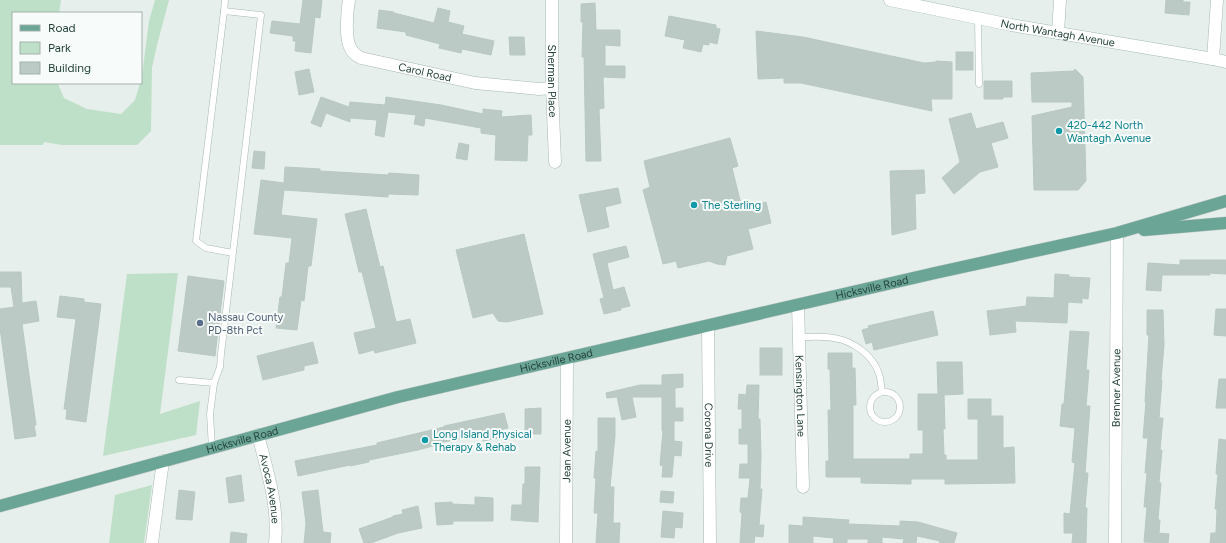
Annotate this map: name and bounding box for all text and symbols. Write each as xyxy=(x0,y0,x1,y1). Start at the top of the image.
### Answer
legend xyxy=(12,12,142,84)
street label: North Wantagh Avenue xyxy=(999,17,1116,49)
text: Road xyxy=(48,21,76,35)
text: Park xyxy=(48,41,71,55)
street label: Sherman Place xyxy=(546,45,560,118)
street label: Carol Road xyxy=(397,60,453,84)
text: Building xyxy=(48,61,91,75)
place label: 420-442 North Wantagh Avenue xyxy=(1067,119,1151,145)
marker: 420-442 North Wantagh Avenue xyxy=(1054,126,1064,136)
place label: The Sterling xyxy=(702,199,761,212)
marker: The Sterling xyxy=(689,200,699,210)
street label: Hicksville Road xyxy=(834,273,910,302)
place label: Nassau County PD-8th Pct xyxy=(208,311,284,337)
marker: Nassau County PD-8th Pct xyxy=(195,318,205,328)
street label: Hicksville Road xyxy=(518,346,594,375)
street label: Brenner Avenue xyxy=(1109,349,1123,427)
street label: Kensington Lane xyxy=(793,355,808,437)
street label: Corona Drive xyxy=(702,403,716,467)
street label: Jean Avenue xyxy=(560,419,573,483)
street label: Hicksville Road xyxy=(204,424,280,456)
place label: Long Island Physical Therapy & Rehab xyxy=(433,428,532,454)
marker: Long Island Physical Therapy & Rehab xyxy=(420,435,430,445)
street label: Avoca Avenue xyxy=(257,452,282,524)

